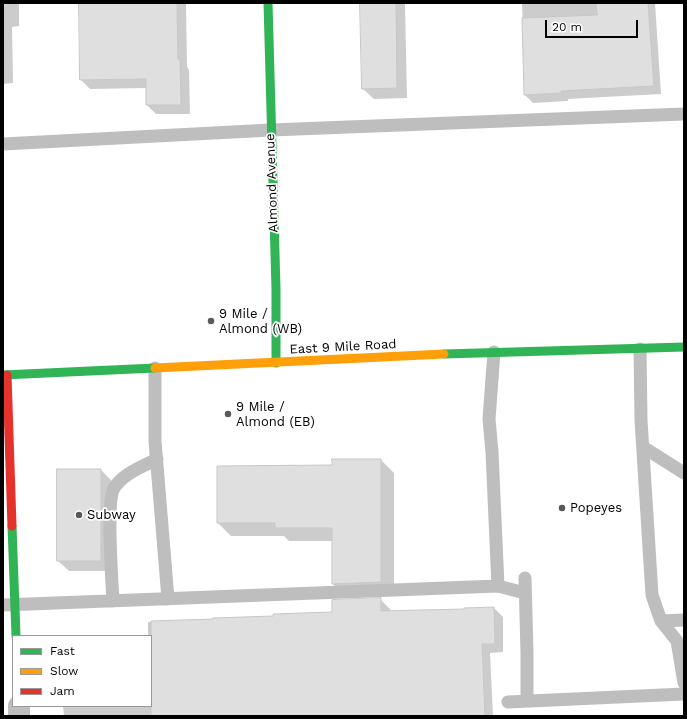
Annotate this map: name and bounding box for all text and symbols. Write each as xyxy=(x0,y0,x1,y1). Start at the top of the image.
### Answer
scale bar xyxy=(547,12,640,38)
text: 20 m xyxy=(552,20,582,34)
street label: Almond Avenue xyxy=(262,133,282,233)
place label: 9 Mile / Almond (WB) xyxy=(219,306,302,337)
marker: 9 Mile / Almond (WB) xyxy=(206,316,216,326)
street label: East 9 Mile Road xyxy=(289,336,397,358)
place label: 9 Mile / Almond (EB) xyxy=(236,399,315,430)
marker: 9 Mile / Almond (EB) xyxy=(223,409,233,419)
place label: Popeyes xyxy=(570,500,622,516)
marker: Popeyes xyxy=(557,503,567,513)
place label: Subway xyxy=(87,507,136,523)
marker: Subway xyxy=(74,510,84,520)
legend xyxy=(12,635,152,707)
text: Fast xyxy=(50,644,75,658)
text: Slow xyxy=(50,664,78,678)
text: Jam xyxy=(50,684,75,698)

